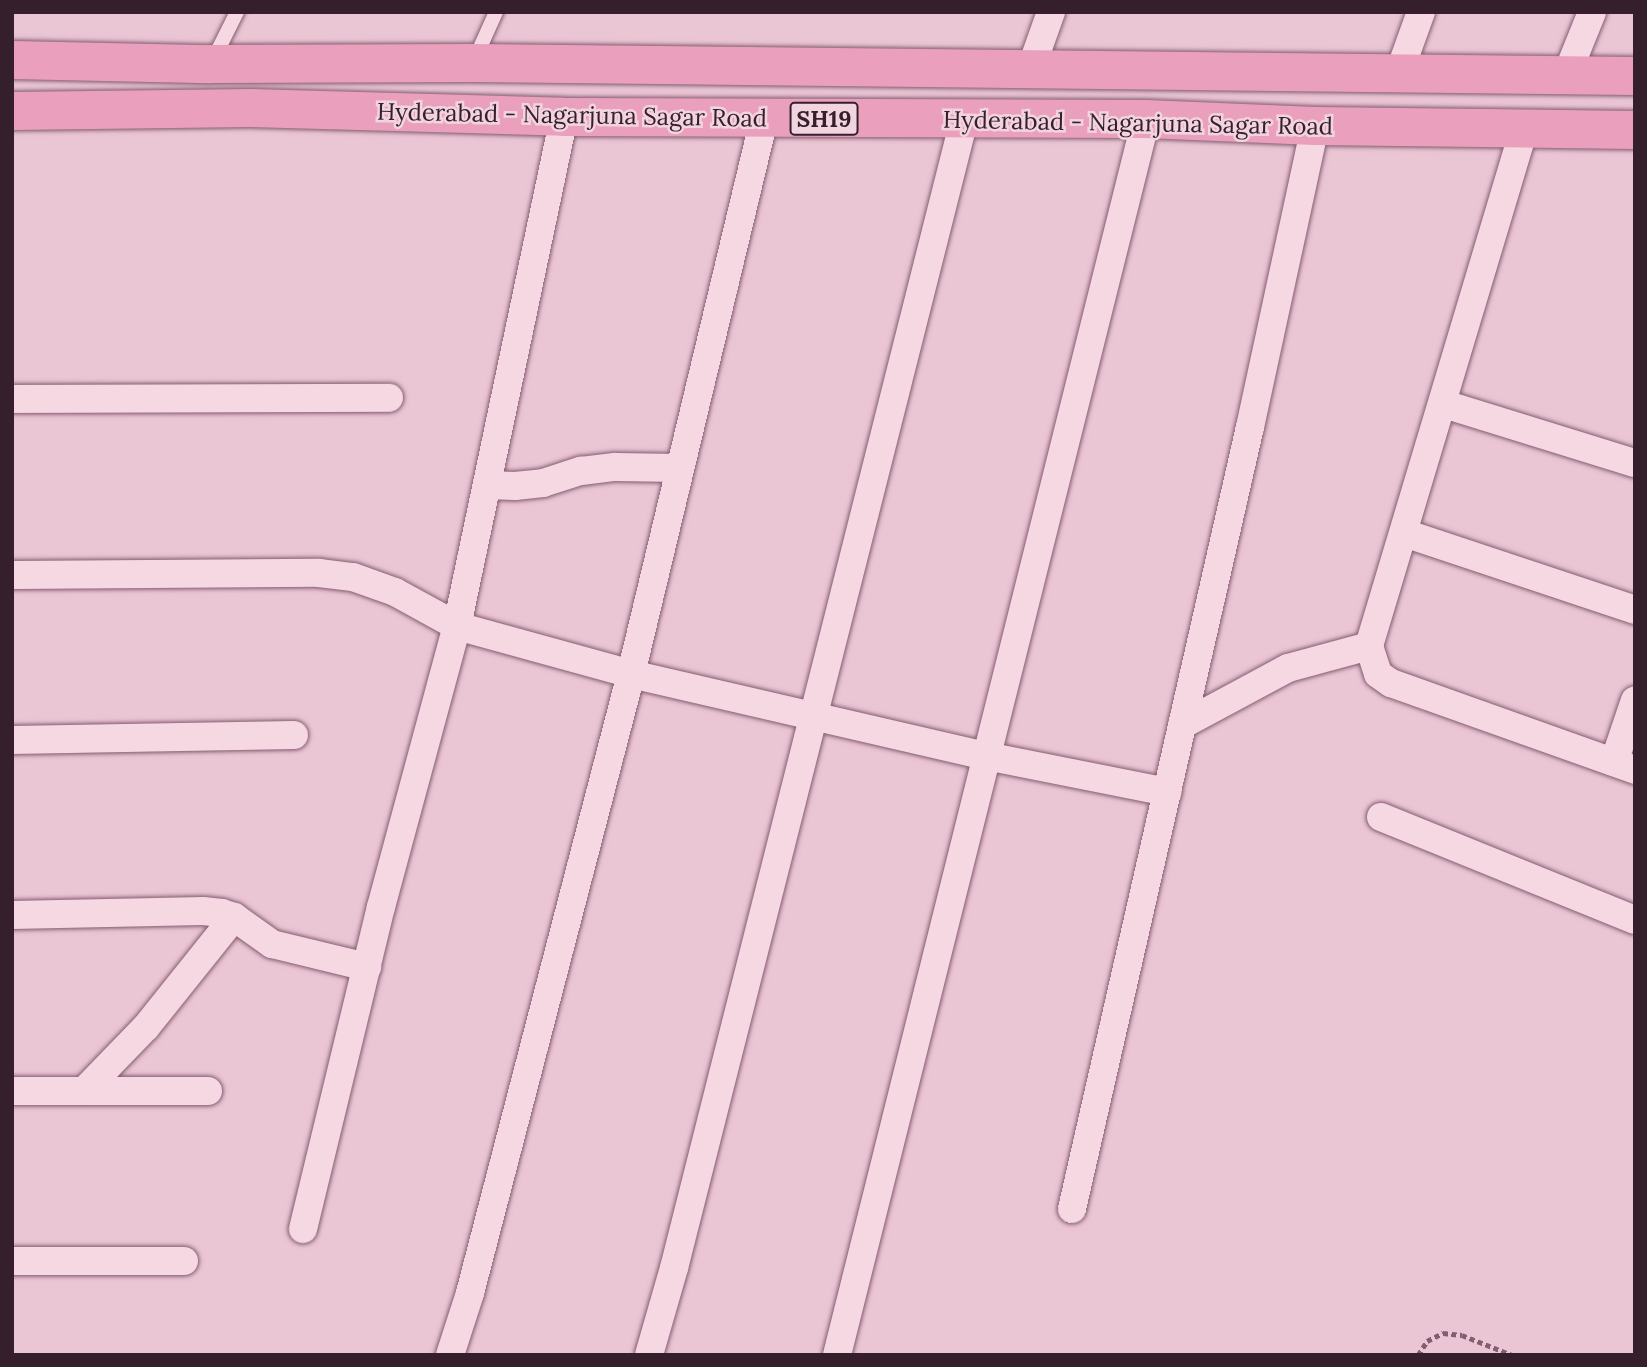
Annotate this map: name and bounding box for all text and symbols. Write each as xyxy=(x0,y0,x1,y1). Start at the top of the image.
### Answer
street label: Hyderabad - Nagarjuna Sagar Road xyxy=(377,97,767,133)
road number: SH19 xyxy=(789,100,859,138)
street label: Hyderabad - Nagarjuna Sagar Road xyxy=(943,105,1333,141)

